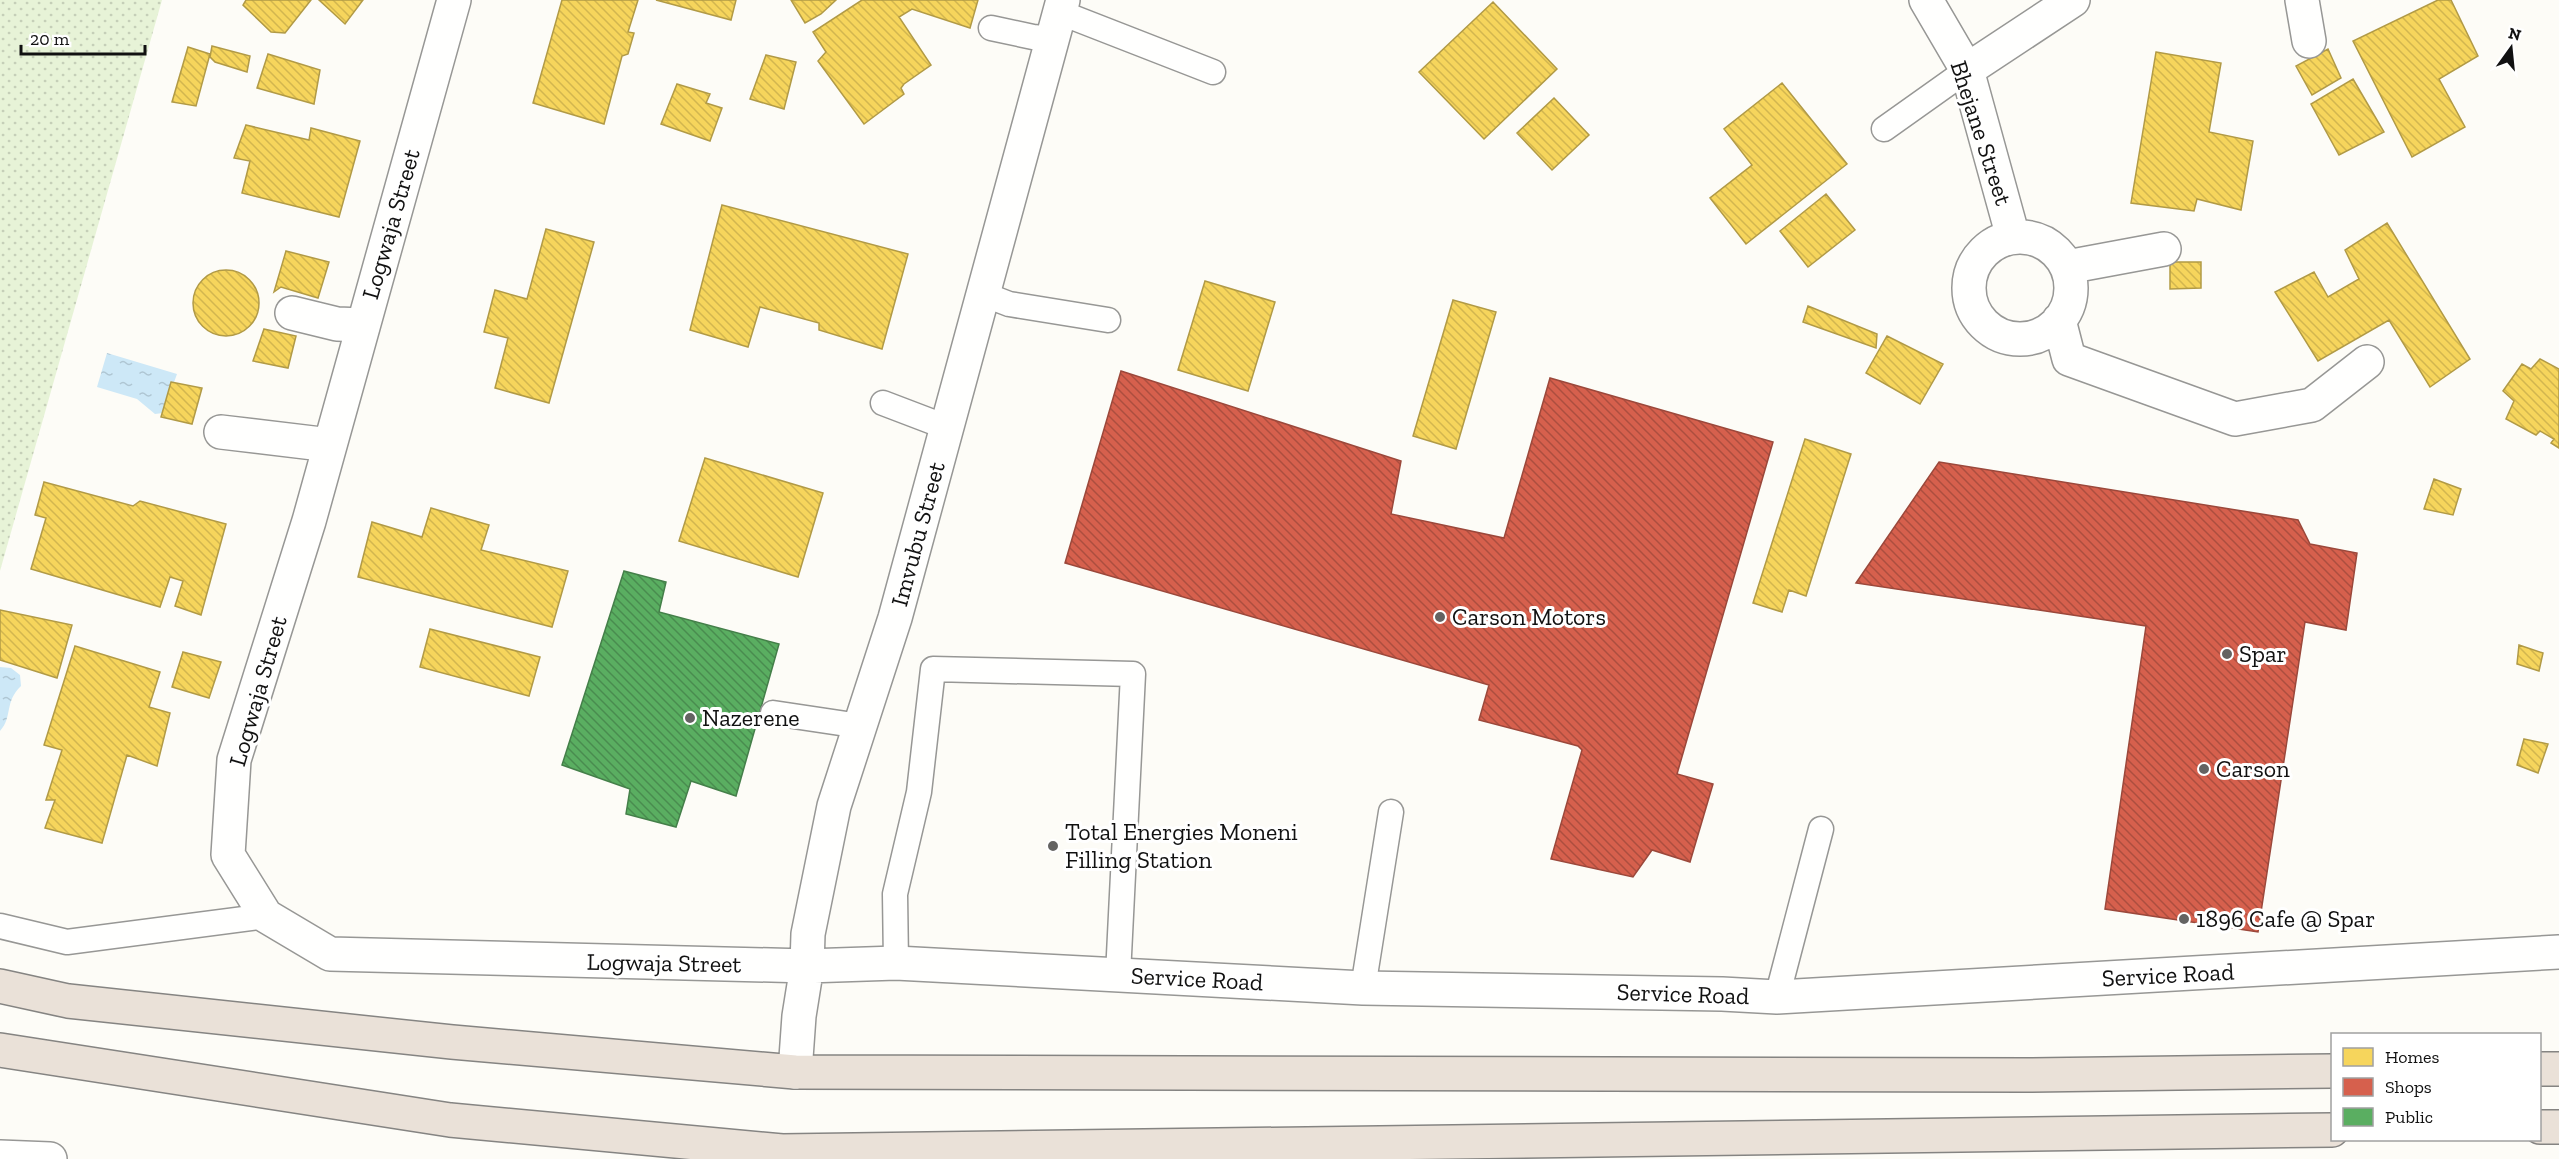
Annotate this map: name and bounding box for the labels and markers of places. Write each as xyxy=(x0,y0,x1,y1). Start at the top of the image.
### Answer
place label: Carson Motors xyxy=(1452,602,1606,631)
marker: Carson Motors xyxy=(1433,610,1447,624)
place label: Spar xyxy=(2239,639,2287,668)
marker: Spar xyxy=(2220,647,2234,661)
place label: Nazerene xyxy=(702,703,800,732)
marker: Nazerene xyxy=(683,711,697,725)
place label: Carson xyxy=(2216,754,2290,783)
marker: Carson xyxy=(2197,762,2211,776)
place label: Total Energies Moneni Filling Station xyxy=(1065,817,1298,874)
marker: Total Energies Moneni Filling Station xyxy=(1046,839,1060,853)
place label: 1896 Cafe @ Spar xyxy=(2196,904,2375,933)
marker: 1896 Cafe @ Spar xyxy=(2177,912,2191,926)

